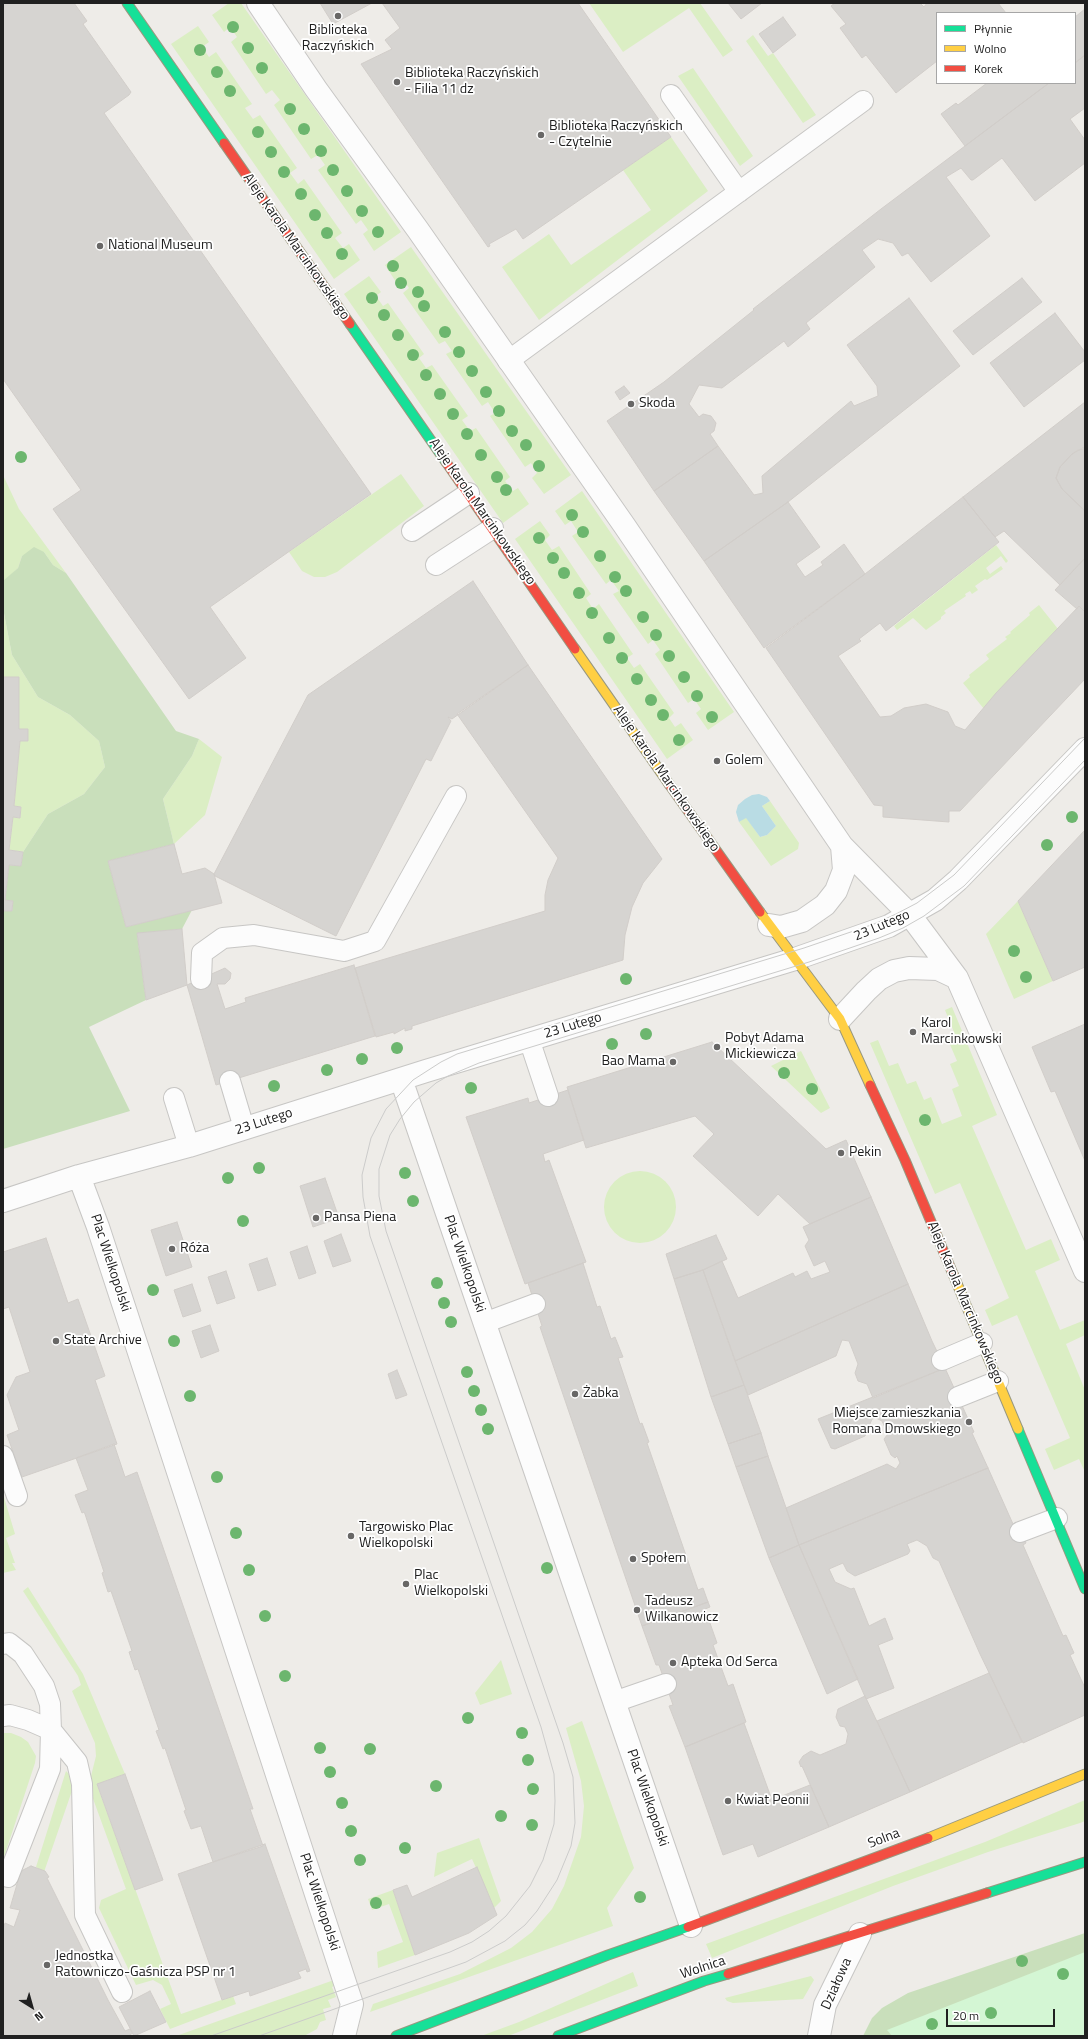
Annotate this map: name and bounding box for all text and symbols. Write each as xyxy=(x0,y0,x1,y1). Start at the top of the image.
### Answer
marker: Biblioteka Raczyńskich xyxy=(333,11,343,21)
legend xyxy=(936,12,1076,84)
text: Płynnie xyxy=(974,19,1012,38)
place label: Biblioteka Raczyńskich xyxy=(302,23,374,56)
text: Wolno xyxy=(974,39,1006,58)
text: Korek xyxy=(974,59,1003,78)
place label: Biblioteka Raczyńskich - Filia 11 dz xyxy=(405,66,539,98)
marker: Biblioteka Raczyńskich - Filia 11 dz xyxy=(392,77,402,87)
place label: Biblioteka Raczyńskich - Czytelnie xyxy=(549,119,683,152)
marker: Biblioteka Raczyńskich - Czytelnie xyxy=(536,130,546,140)
street label: Aleje Karola Marcinkowskiego xyxy=(239,171,353,323)
place label: National Museum xyxy=(108,238,213,254)
marker: National Museum xyxy=(95,241,105,251)
place label: Skoda xyxy=(639,396,675,412)
marker: Skoda xyxy=(626,399,636,409)
street label: Aleje Karola Marcinkowskiego xyxy=(425,436,539,588)
street label: Aleje Karola Marcinkowskiego xyxy=(609,703,723,855)
place label: Golem xyxy=(725,753,763,769)
marker: Golem xyxy=(712,756,722,766)
street label: 23 Lutego xyxy=(851,907,913,945)
street label: 23 Lutego xyxy=(542,1009,604,1043)
place label: Karol Marcinkowski xyxy=(921,1016,1002,1048)
marker: Karol Marcinkowski xyxy=(908,1027,918,1037)
place label: Pobyt Adama Mickiewicza xyxy=(725,1031,804,1064)
marker: Pobyt Adama Mickiewicza xyxy=(712,1042,722,1052)
place label: Bao Mama xyxy=(601,1054,665,1070)
marker: Bao Mama xyxy=(668,1057,678,1067)
street label: 23 Lutego xyxy=(233,1105,295,1139)
place label: Pekin xyxy=(849,1145,882,1161)
marker: Pekin xyxy=(836,1148,846,1158)
place label: Pansa Piena xyxy=(324,1210,396,1226)
street label: Plac Wielkopolski xyxy=(86,1212,134,1314)
marker: Pansa Piena xyxy=(311,1213,321,1223)
street label: Plac Wielkopolski xyxy=(440,1213,488,1315)
street label: Aleje Karola Marcinkowskiego xyxy=(923,1219,1007,1387)
place label: Róża xyxy=(180,1241,209,1257)
marker: Róża xyxy=(167,1244,177,1254)
place label: State Archive xyxy=(64,1333,142,1349)
marker: State Archive xyxy=(51,1336,61,1346)
place label: Żabka xyxy=(583,1386,619,1402)
marker: Żabka xyxy=(570,1389,580,1399)
place label: Miejsce zamieszkania Romana Dmowskiego xyxy=(832,1406,961,1438)
marker: Miejsce zamieszkania Romana Dmowskiego xyxy=(964,1417,974,1427)
place label: Targowisko Plac Wielkopolski xyxy=(359,1520,453,1552)
marker: Targowisko Plac Wielkopolski xyxy=(346,1531,356,1541)
place label: Społem xyxy=(641,1551,686,1567)
marker: Społem xyxy=(628,1554,638,1564)
place label: Plac Wielkopolski xyxy=(414,1568,488,1600)
marker: Plac Wielkopolski xyxy=(401,1579,411,1589)
place label: Tadeusz Wilkanowicz xyxy=(645,1594,718,1626)
marker: Tadeusz Wilkanowicz xyxy=(632,1605,642,1615)
place label: Apteka Od Serca xyxy=(681,1655,778,1671)
marker: Apteka Od Serca xyxy=(668,1658,678,1668)
street label: Plac Wielkopolski xyxy=(623,1747,671,1849)
place label: Kwiat Peonii xyxy=(736,1793,809,1809)
marker: Kwiat Peonii xyxy=(723,1796,733,1806)
street label: Solna xyxy=(866,1825,902,1853)
street label: Plac Wielkopolski xyxy=(295,1851,343,1953)
place label: Jednostka Ratowniczo-Gaśnicza PSP nr 1 xyxy=(55,1949,236,1982)
street label: Wolnica xyxy=(678,1953,728,1983)
street label: Działowa xyxy=(818,1956,856,2012)
marker: Jednostka Ratowniczo-Gaśnicza PSP nr 1 xyxy=(42,1960,52,1970)
north arrow xyxy=(12,1987,52,2027)
scale bar xyxy=(948,2001,1057,2027)
text: 20 m xyxy=(953,2006,979,2025)
text: N xyxy=(31,2008,47,2025)

